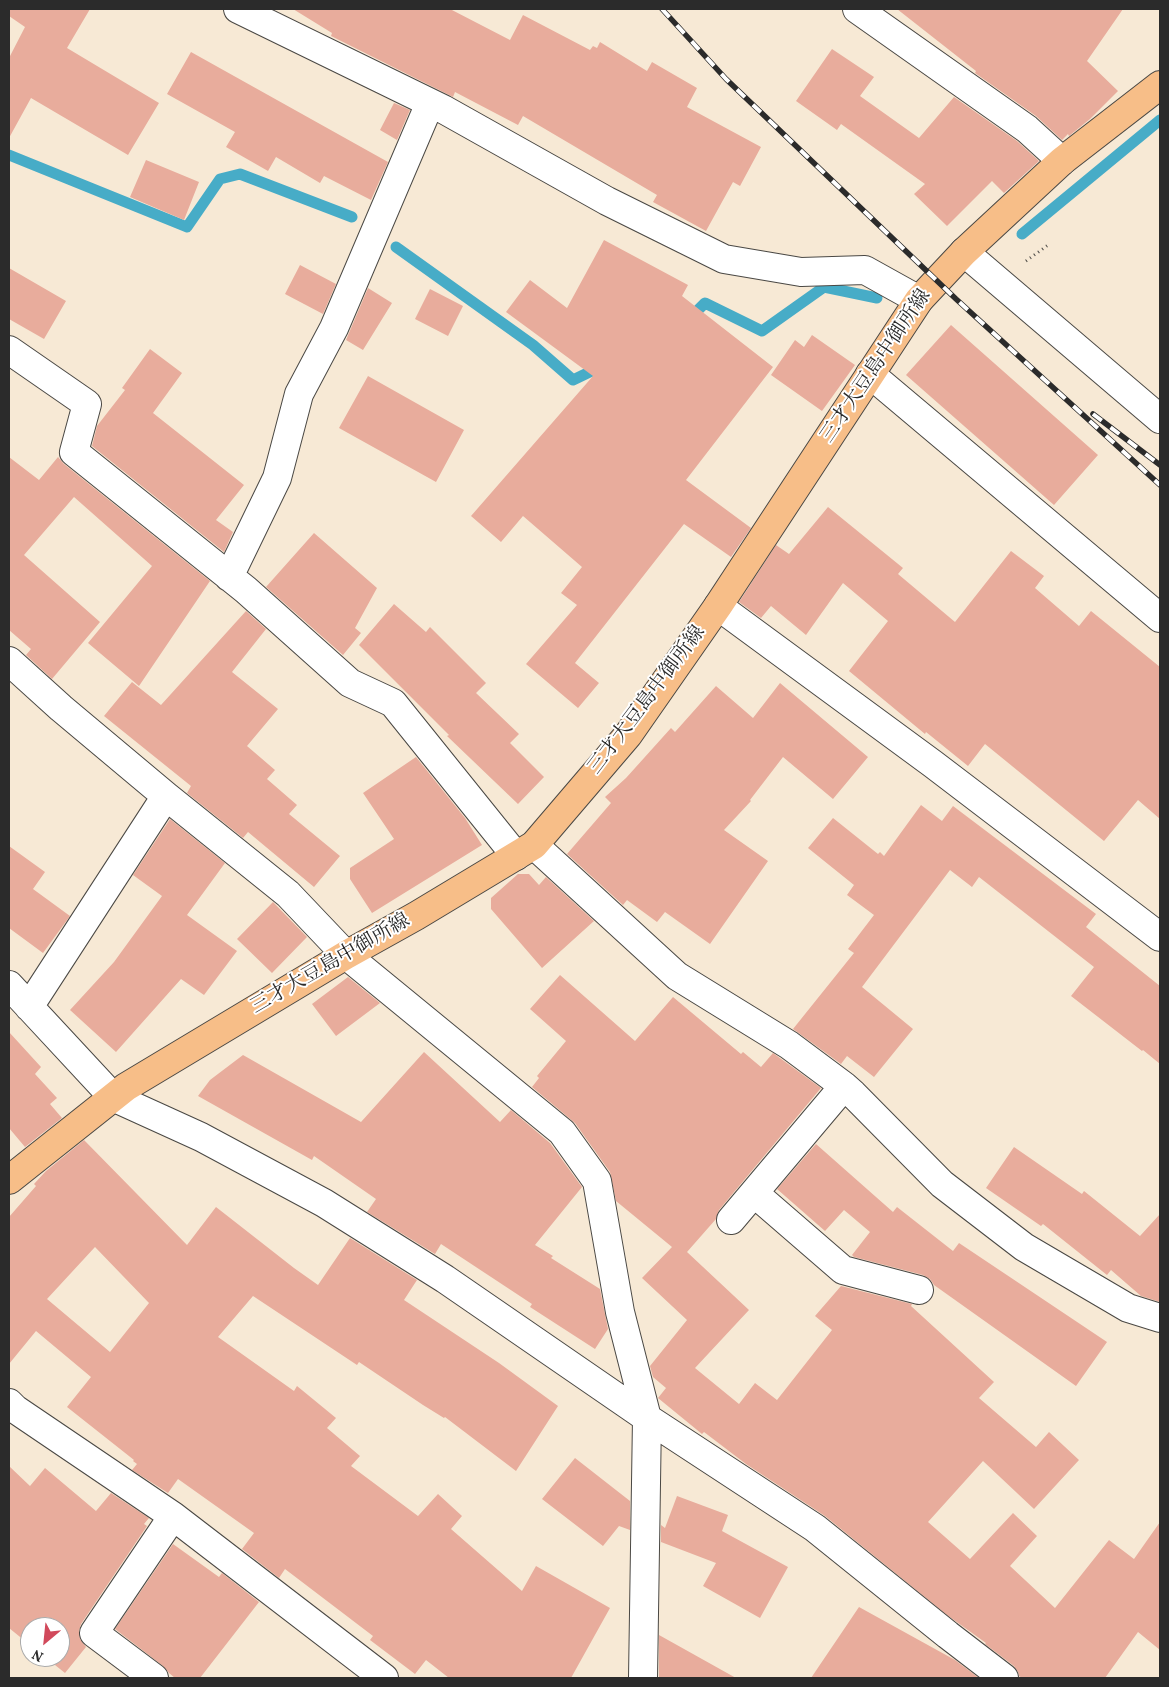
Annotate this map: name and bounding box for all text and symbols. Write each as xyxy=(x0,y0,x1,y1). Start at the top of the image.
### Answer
street label: 三才大豆島中御所線 xyxy=(817,286,937,448)
street label: 三才大豆島中御所線 xyxy=(584,622,712,780)
street label: 三才大豆島中御所線 xyxy=(247,910,415,1020)
north arrow xyxy=(20,1617,70,1667)
text: N xyxy=(29,1644,47,1666)

